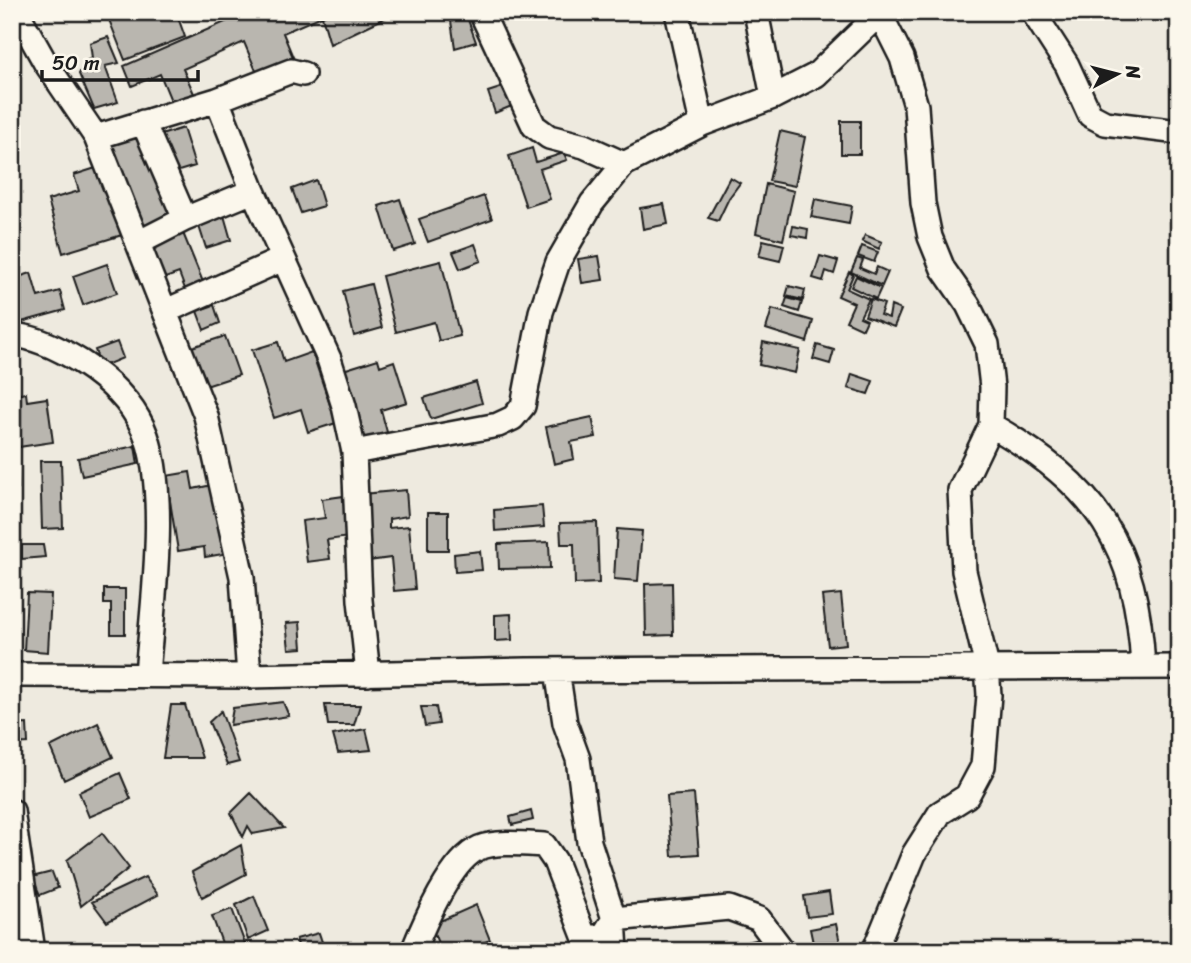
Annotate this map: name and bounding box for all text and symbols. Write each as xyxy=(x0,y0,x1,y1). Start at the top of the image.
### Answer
scale bar xyxy=(42,38,198,82)
north arrow xyxy=(1082,38,1152,108)
text: 50 m xyxy=(52,44,100,82)
text: N xyxy=(1116,62,1151,81)

